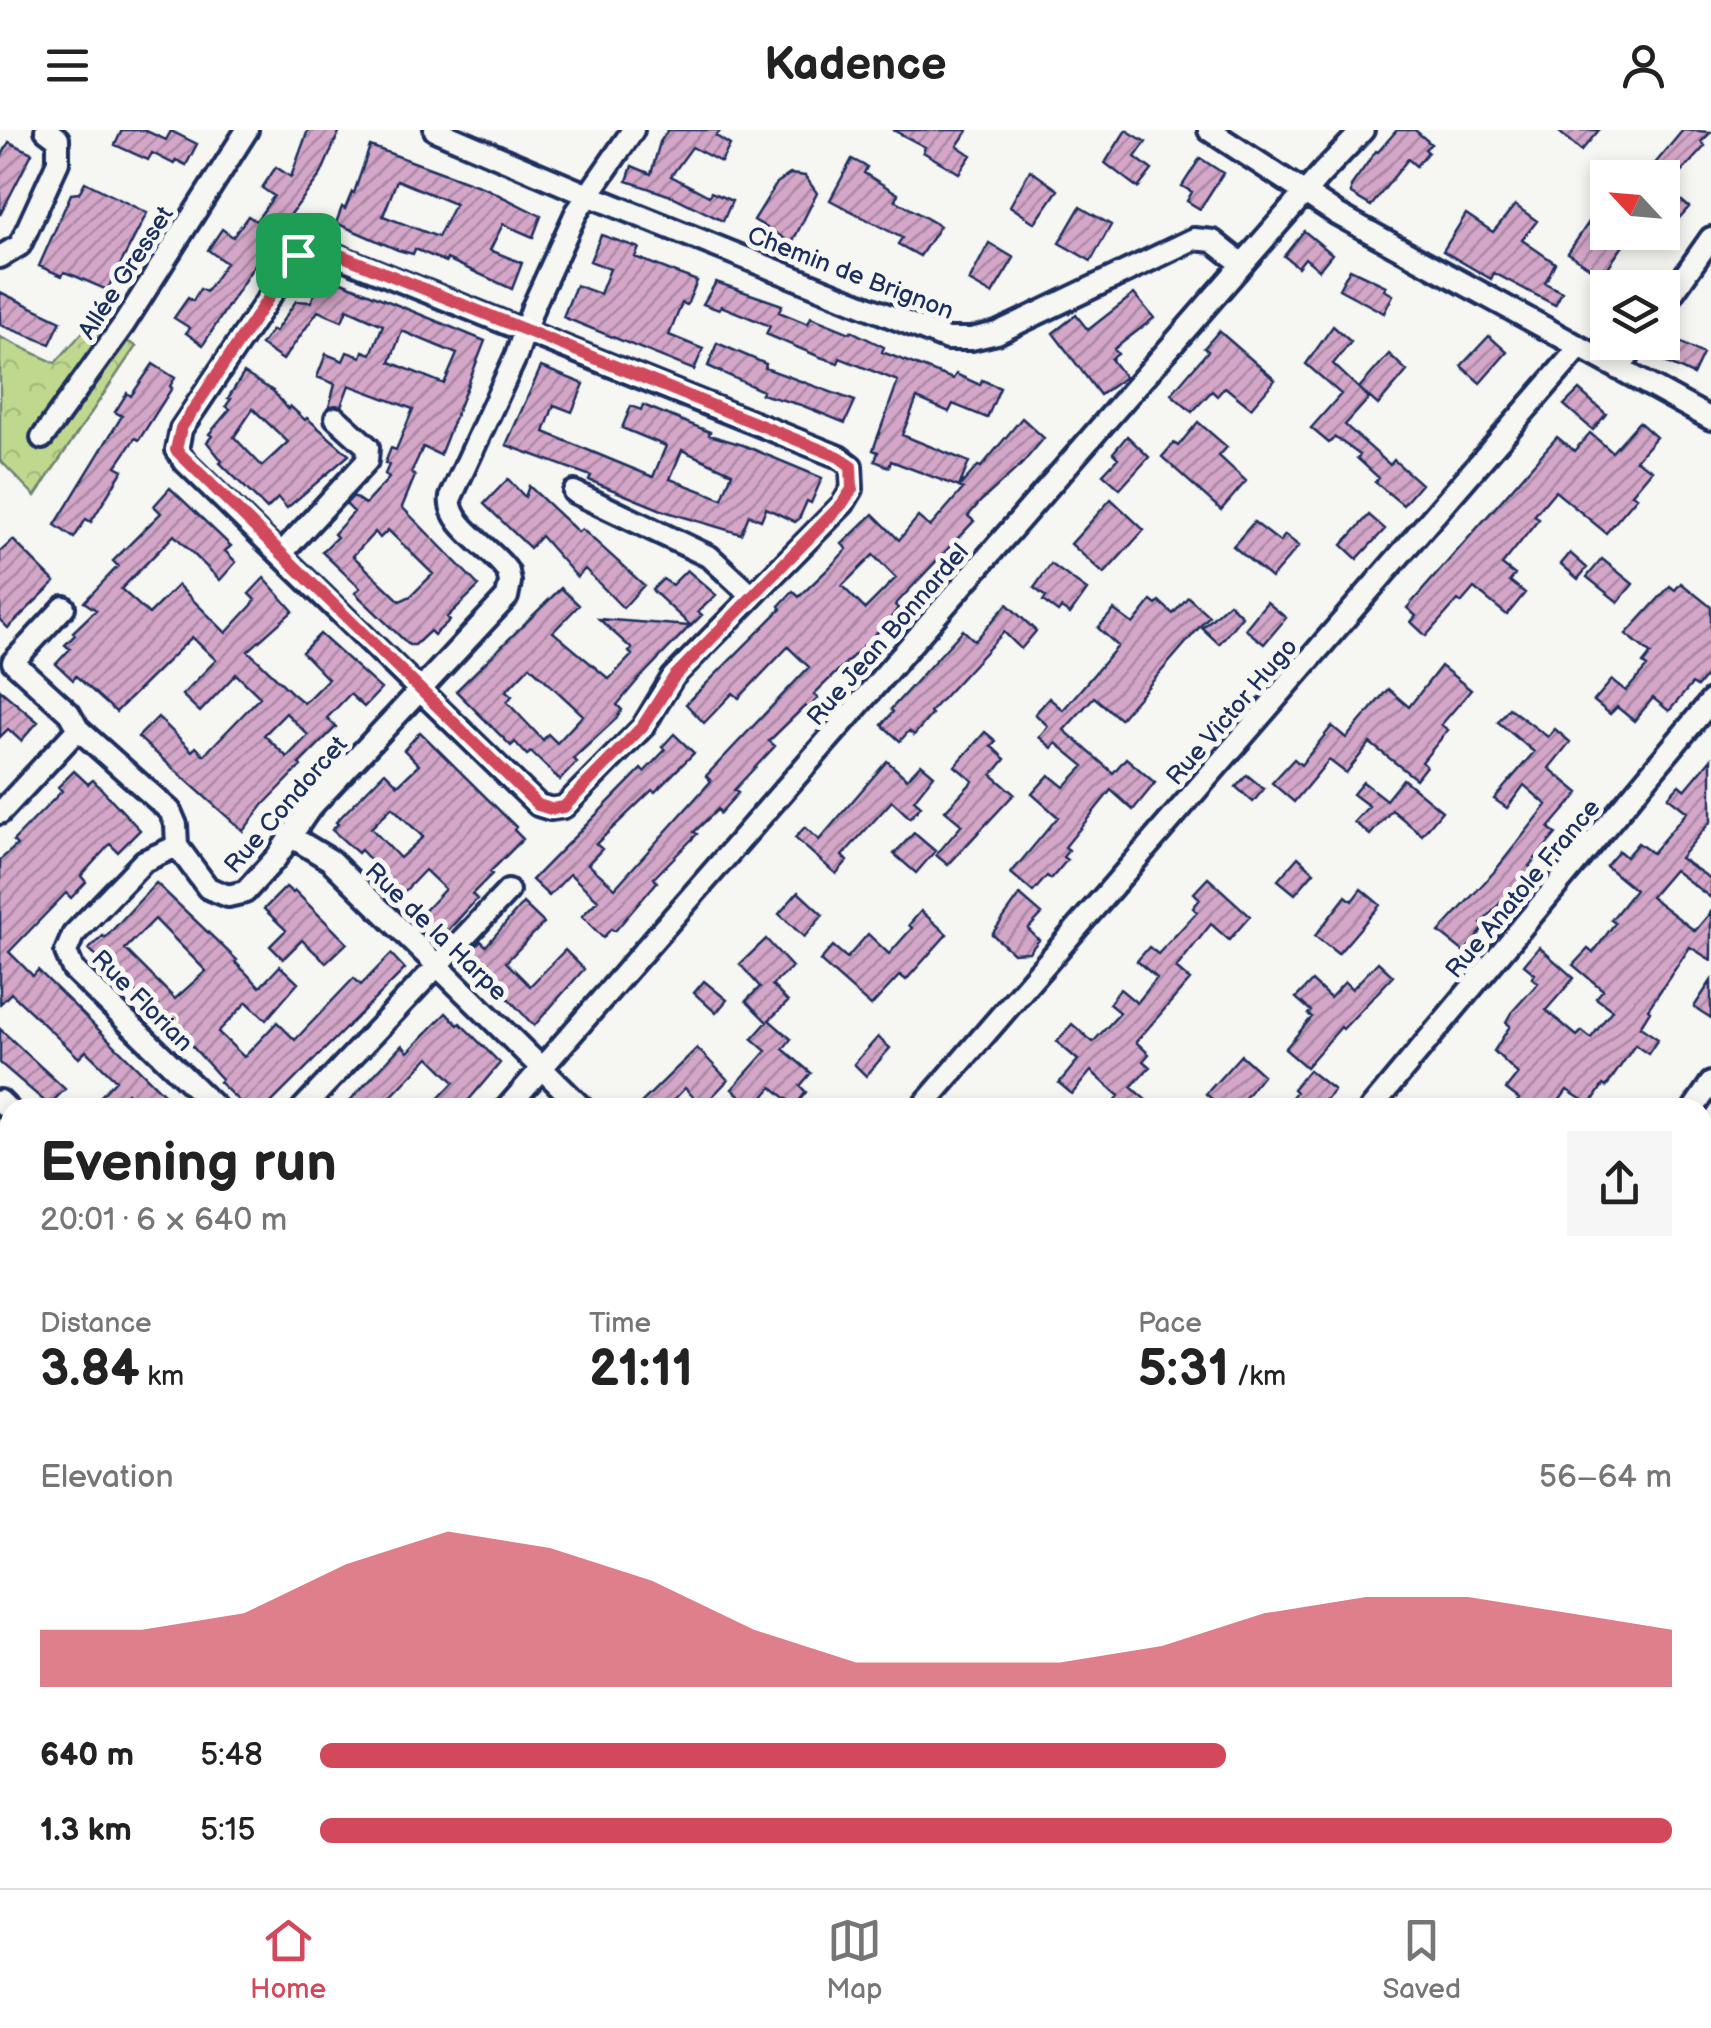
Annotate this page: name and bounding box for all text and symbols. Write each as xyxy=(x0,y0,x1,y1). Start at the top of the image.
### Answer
icon: menu xyxy=(40,38,95,93)
text: Kadence xyxy=(764,38,947,93)
icon: person xyxy=(1616,38,1671,93)
north arrow xyxy=(1590,160,1680,250)
map controls xyxy=(1590,160,1680,360)
street label: Allée Gresset xyxy=(72,200,181,345)
pin xyxy=(256,213,341,298)
street label: Chemin de Brignon xyxy=(743,220,958,327)
icon: arrive xyxy=(271,228,326,283)
button: layers xyxy=(1590,270,1680,360)
street label: Rue Jean Bonnardel xyxy=(801,538,976,732)
street label: Rue Victor Hugo xyxy=(1160,632,1304,792)
street label: Rue Condorcet xyxy=(218,730,355,880)
street label: Rue Anatole France xyxy=(1439,793,1607,985)
street label: Rue de la Harpe xyxy=(358,856,514,1008)
street label: Rue Florian xyxy=(85,944,199,1058)
text: Evening run xyxy=(40,1130,337,1197)
button: share xyxy=(1567,1131,1672,1236)
text: 20:01 · 6 × 640 m xyxy=(40,1201,287,1240)
text: Distance xyxy=(40,1307,152,1340)
text: Time xyxy=(589,1307,651,1340)
text: Pace xyxy=(1138,1307,1202,1340)
text: 3.84 xyxy=(40,1340,140,1400)
text: 21:11 xyxy=(589,1340,693,1400)
text: 5:31 xyxy=(1138,1340,1229,1400)
text: km xyxy=(140,1360,184,1393)
text: /km xyxy=(1229,1360,1286,1393)
text: Elevation xyxy=(40,1458,173,1497)
text: 56–64 m xyxy=(1539,1458,1672,1497)
text: 640 m xyxy=(40,1736,134,1775)
text: 5:48 xyxy=(200,1736,263,1775)
text: 1.3 km xyxy=(40,1811,132,1850)
text: 5:15 xyxy=(200,1811,256,1850)
tab: Home xyxy=(250,1913,326,2006)
tab: Map xyxy=(826,1913,882,2006)
tab: Saved xyxy=(1382,1913,1461,2006)

